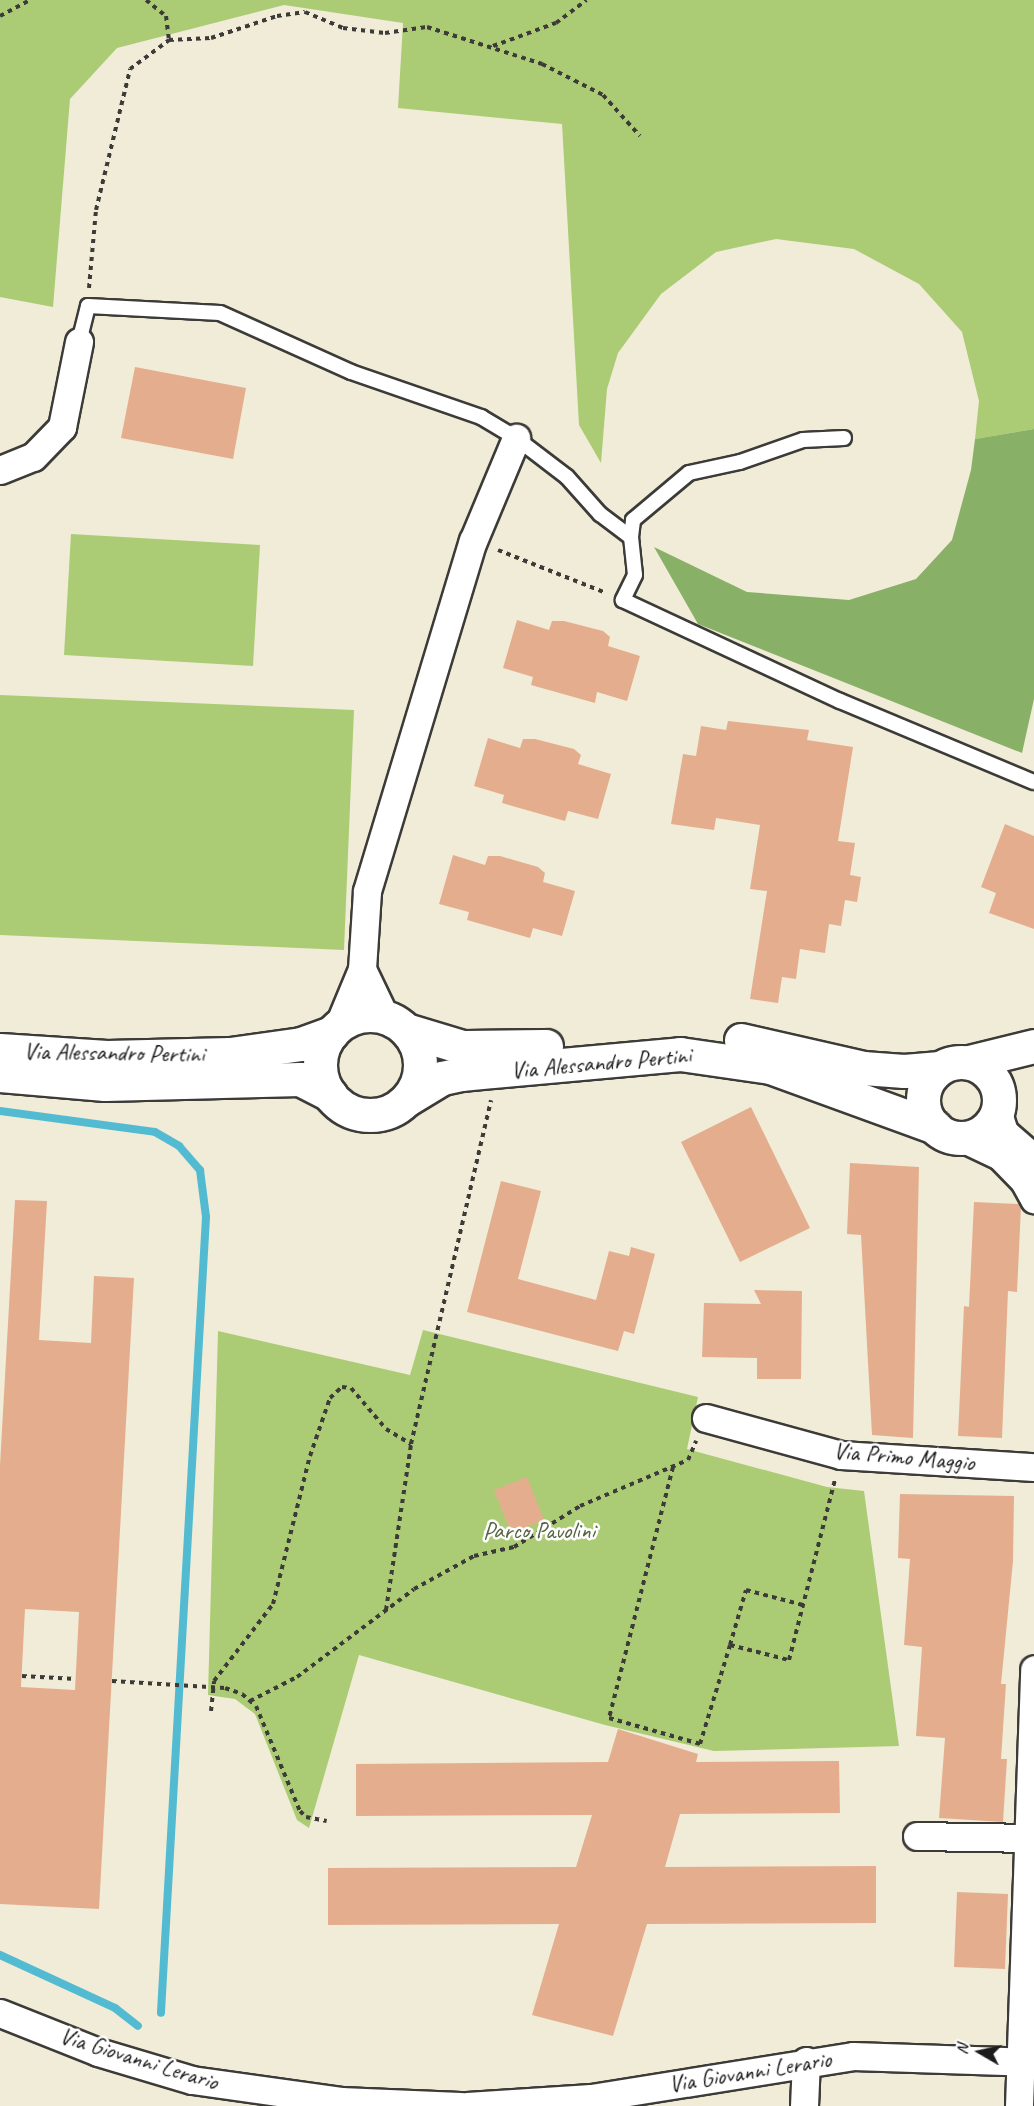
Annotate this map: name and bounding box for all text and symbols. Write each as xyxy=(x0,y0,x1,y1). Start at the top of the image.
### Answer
street label: Via Alessandro Pertini xyxy=(24,1037,204,1069)
street label: Via Alessandro Pertini xyxy=(510,1041,692,1085)
street label: Via Primo Maggio xyxy=(832,1436,976,1478)
park label: Parco Pavolini xyxy=(483,1517,595,1545)
street label: Via Giovanni Lerario xyxy=(56,2021,222,2097)
north arrow xyxy=(950,2022,1010,2082)
text: N xyxy=(952,2043,973,2056)
street label: Via Giovanni Lerario xyxy=(667,2045,833,2099)

